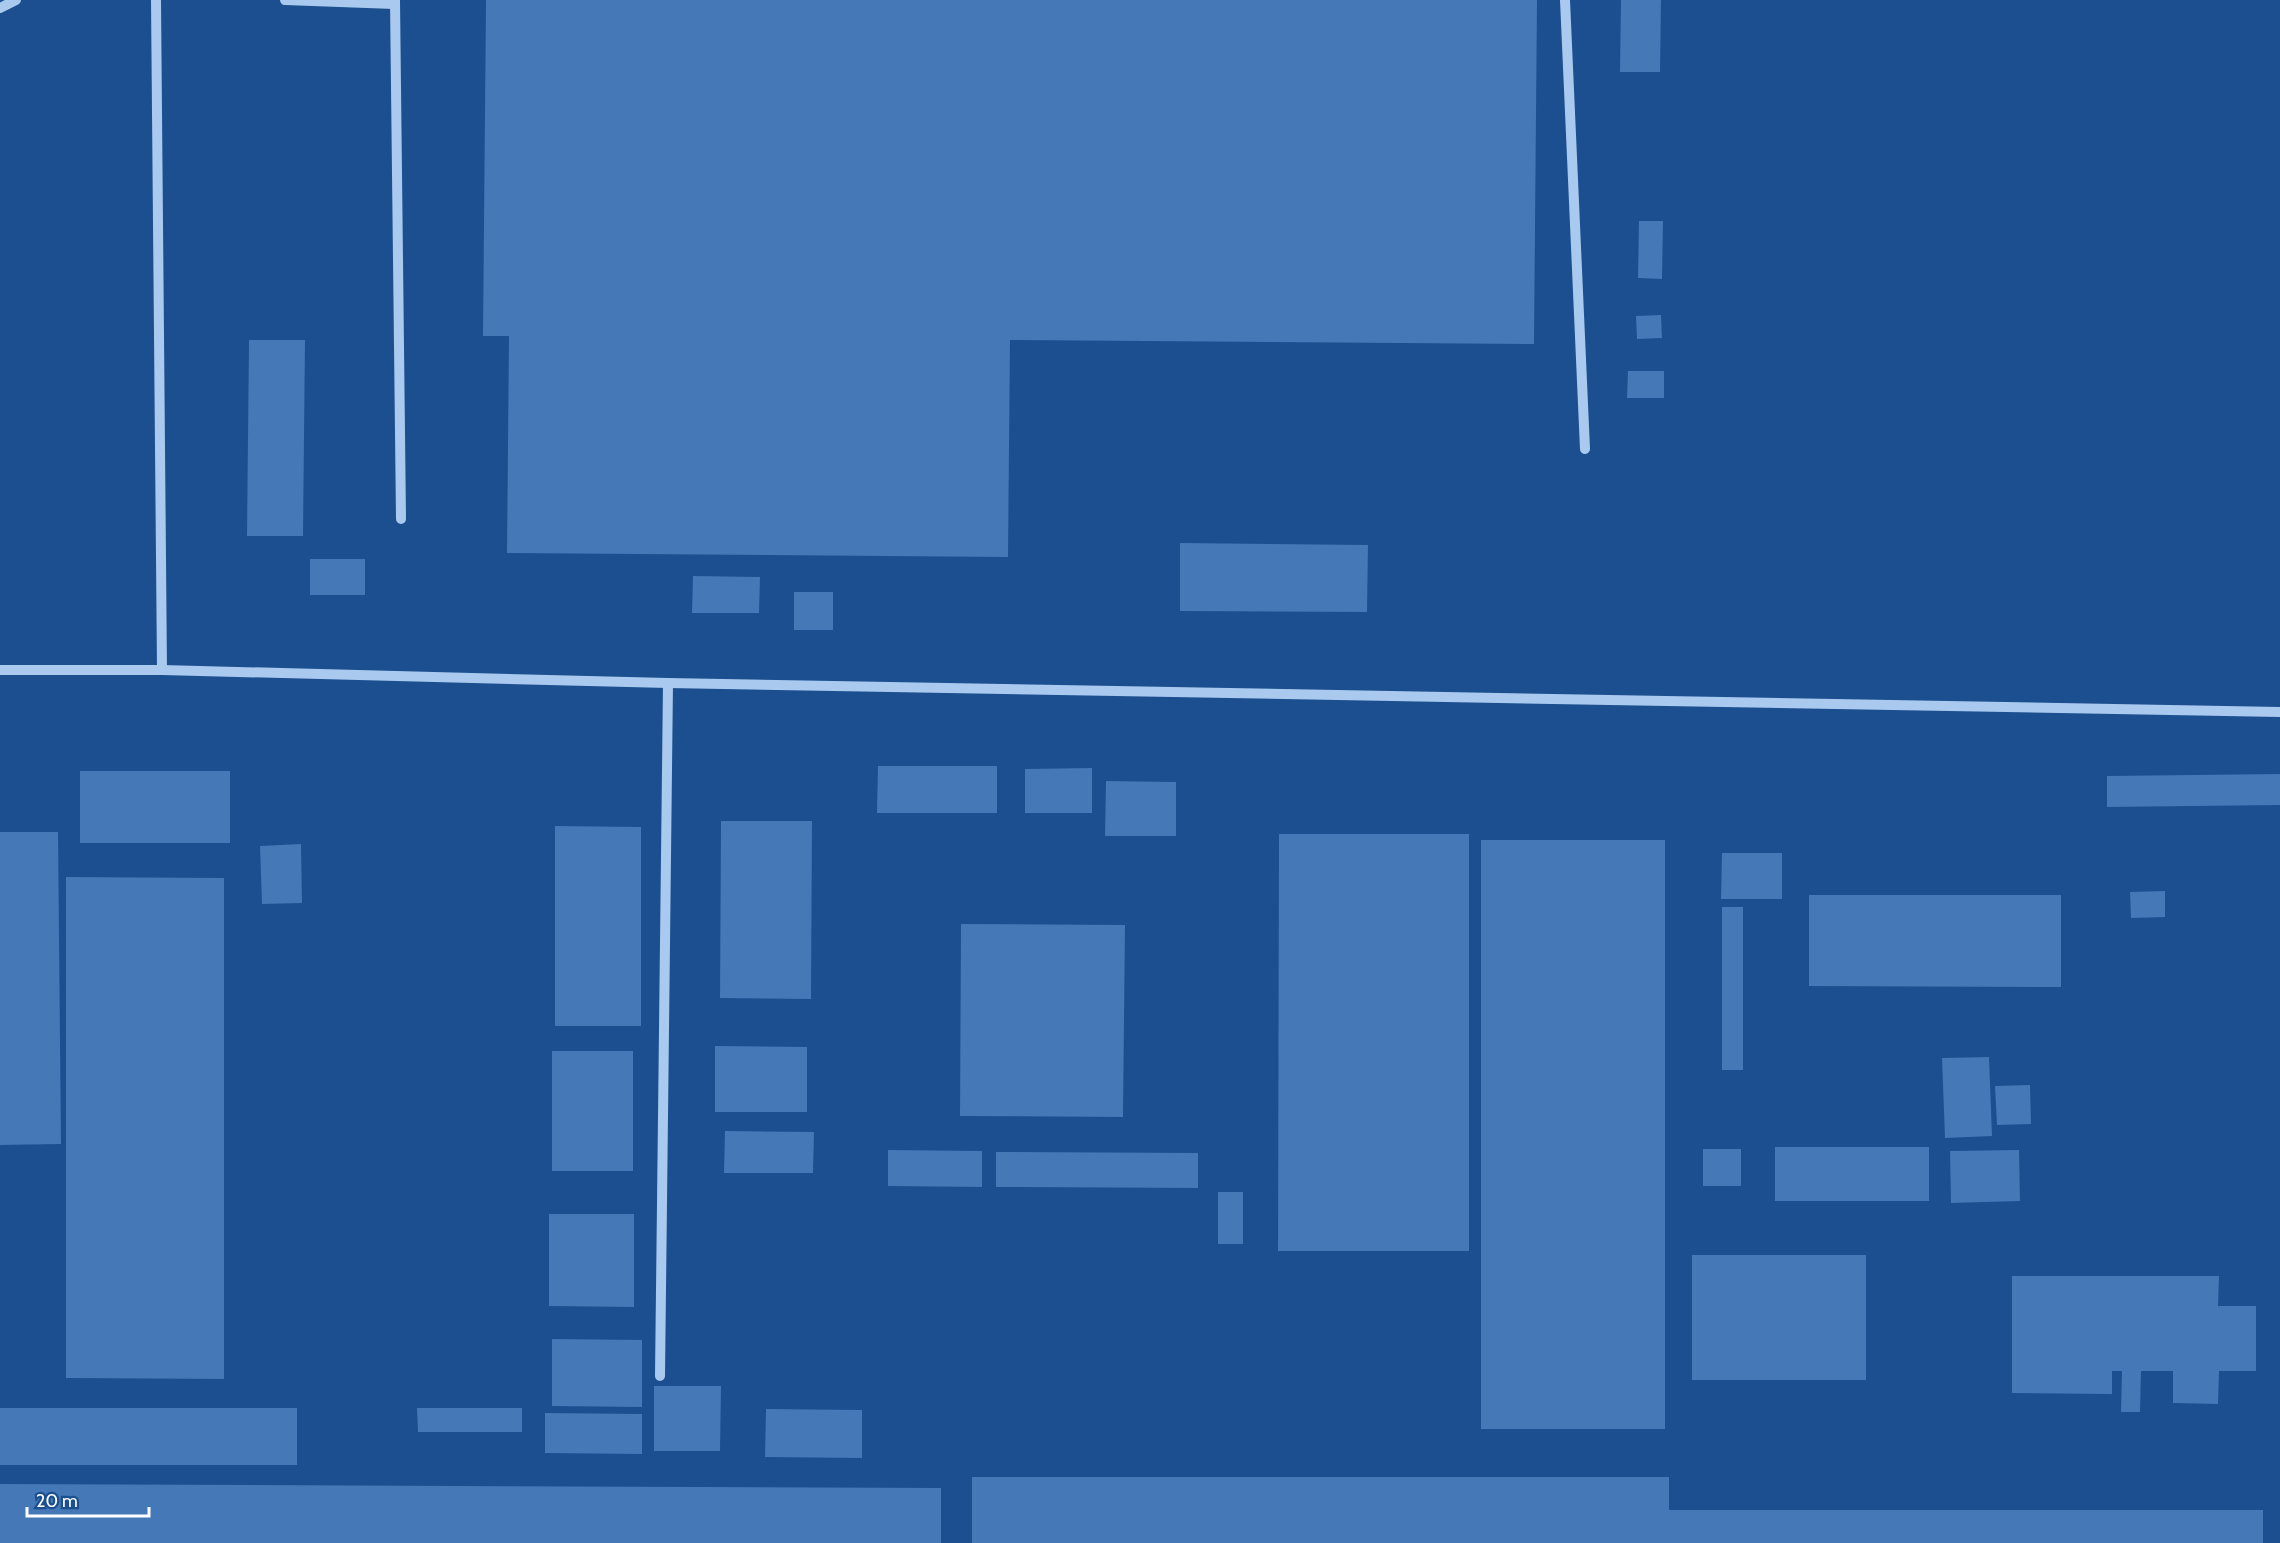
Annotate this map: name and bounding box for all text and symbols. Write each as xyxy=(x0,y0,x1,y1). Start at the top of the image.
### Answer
scale bar xyxy=(27,1480,148,1518)
text: 20 m xyxy=(36,1490,78,1512)

